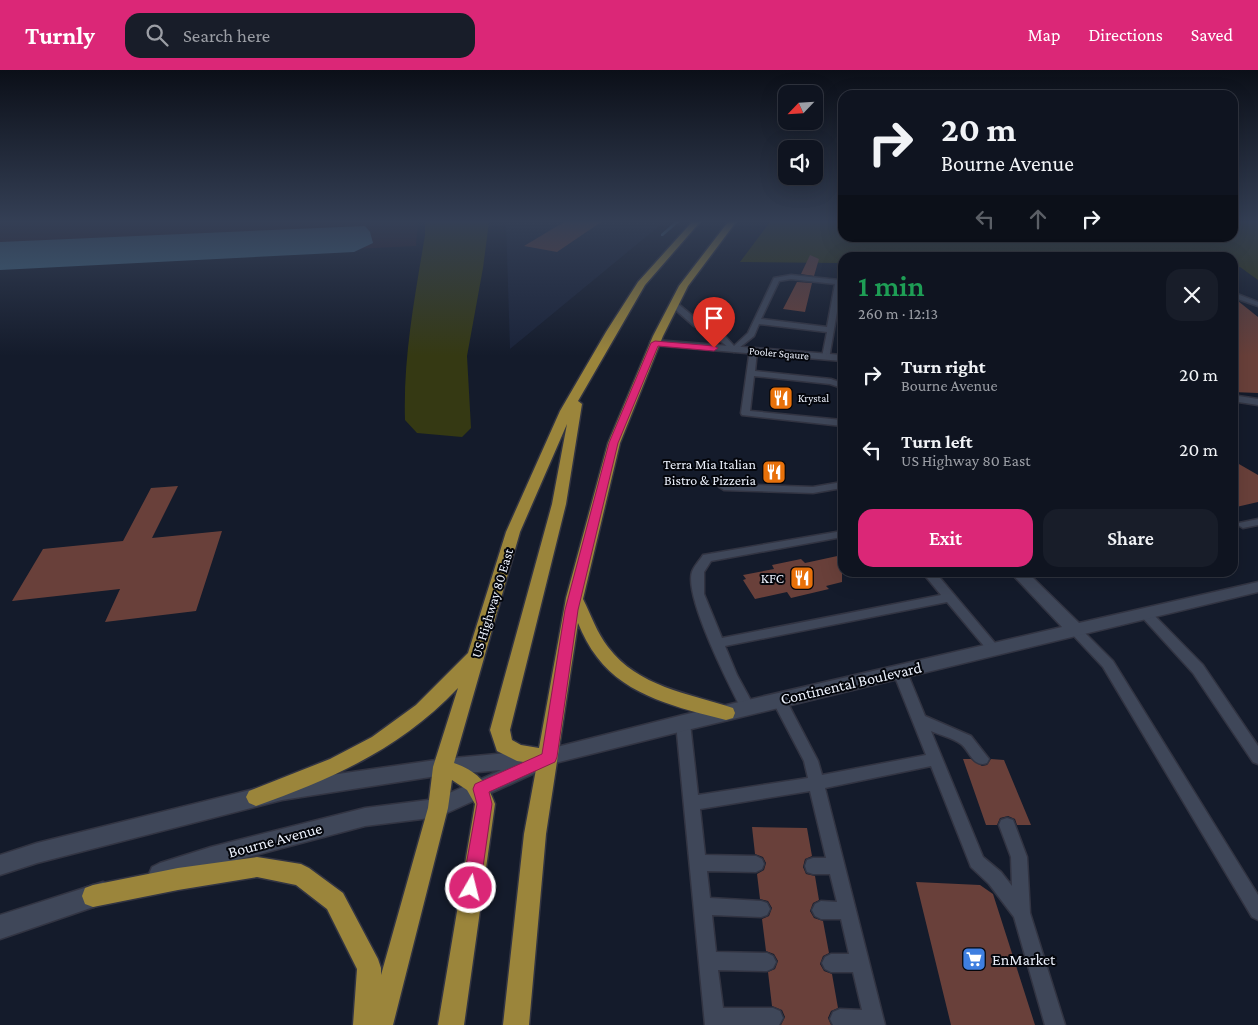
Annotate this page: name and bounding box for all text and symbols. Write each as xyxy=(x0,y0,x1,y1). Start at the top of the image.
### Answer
search box xyxy=(125,13,475,58)
icon: search xyxy=(143,21,171,49)
text: Turnly xyxy=(25,22,95,49)
text: Search here xyxy=(183,25,270,46)
text: Map xyxy=(1028,25,1060,45)
text: Directions xyxy=(1088,25,1163,45)
text: Saved xyxy=(1191,25,1233,45)
north arrow xyxy=(778,85,822,130)
map controls xyxy=(778,85,823,185)
icon: right xyxy=(858,110,923,175)
text: 20 m xyxy=(941,110,1016,149)
button: sound xyxy=(778,140,823,185)
text: Bourne Avenue xyxy=(941,151,1074,176)
icon: left xyxy=(971,205,999,233)
icon: ahead xyxy=(1024,205,1052,233)
icon: right xyxy=(1077,205,1105,233)
text: 1 min xyxy=(858,269,925,302)
button: close xyxy=(1166,269,1218,321)
pin xyxy=(693,297,735,348)
icon: arrive xyxy=(700,304,728,332)
text: 260 m · 12:13 xyxy=(858,305,938,322)
street label: Pooler Sqaure xyxy=(748,344,810,363)
text: Turn right xyxy=(901,356,986,377)
icon: right xyxy=(858,361,886,389)
text: 20 m xyxy=(1179,364,1218,385)
text: Bourne Avenue xyxy=(901,377,998,394)
restaurant icon: Krystal xyxy=(768,385,794,411)
place label: Krystal xyxy=(798,392,829,405)
text: Turn left xyxy=(901,431,973,452)
icon: left xyxy=(858,436,886,464)
text: 20 m xyxy=(1179,439,1218,460)
text: US Highway 80 East xyxy=(901,452,1031,469)
place label: Terra Mia Italian Bistro & Pizzeria xyxy=(663,456,757,488)
restaurant icon: Terra Mia Italian Bistro & Pizzeria xyxy=(761,459,787,485)
button: Exit xyxy=(858,509,1033,567)
button: Share xyxy=(1043,509,1218,567)
street label: US Highway 80 East xyxy=(468,546,516,660)
restaurant icon: KFC xyxy=(789,565,815,591)
place label: KFC xyxy=(761,570,784,586)
street label: Continental Boulevard xyxy=(779,658,924,708)
street label: Bourne Avenue xyxy=(226,819,324,861)
position arrow xyxy=(444,861,496,913)
supermarket icon: EnMarket xyxy=(961,946,987,972)
place label: EnMarket xyxy=(992,951,1056,968)

